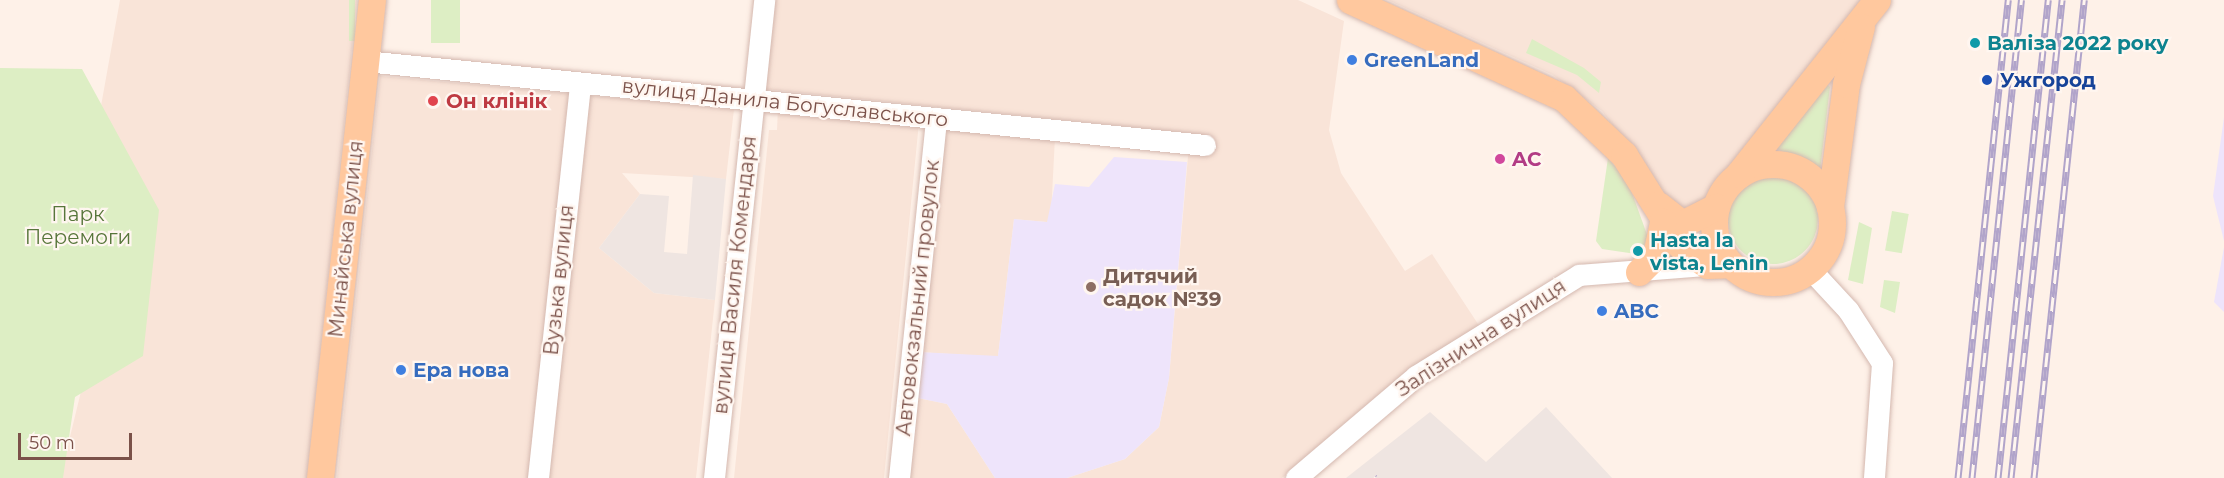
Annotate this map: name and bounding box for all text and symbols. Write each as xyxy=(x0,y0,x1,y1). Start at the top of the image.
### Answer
place label: Валіза 2022 року xyxy=(1987,31,2169,55)
marker: Валіза 2022 року xyxy=(1968,36,1982,50)
place label: GreenLand xyxy=(1364,48,1479,72)
marker: GreenLand xyxy=(1345,53,1359,67)
place label: Ужгород xyxy=(2000,68,2096,92)
marker: Ужгород xyxy=(1978,71,1996,89)
street label: вулиця Данила Богуславського xyxy=(621,74,949,132)
place label: Он клінік xyxy=(446,89,547,113)
marker: Он клінік xyxy=(424,92,442,110)
street label: вулиця Василя Комендаря xyxy=(708,135,762,415)
street label: Минайська вулиця xyxy=(324,139,368,339)
place label: AC xyxy=(1512,147,1542,171)
marker: AC xyxy=(1493,152,1507,166)
street label: Автовокзальний провулок xyxy=(892,159,944,437)
park label: Парк Перемоги xyxy=(25,203,131,250)
street label: Вузька вулиця xyxy=(539,203,579,357)
place label: Hasta la vista, Lenin xyxy=(1650,228,1768,275)
marker: Hasta la vista, Lenin xyxy=(1631,244,1645,258)
place label: Дитячий садок №39 xyxy=(1103,264,1221,311)
street label: Залізнична вулиця xyxy=(1392,274,1570,402)
marker: Дитячий садок №39 xyxy=(1084,280,1098,294)
place label: ABC xyxy=(1614,299,1659,323)
marker: ABC xyxy=(1595,304,1609,318)
place label: Ера нова xyxy=(413,358,509,382)
marker: Ера нова xyxy=(394,363,408,377)
scale bar xyxy=(21,421,135,459)
text: 50 m xyxy=(29,432,75,454)

